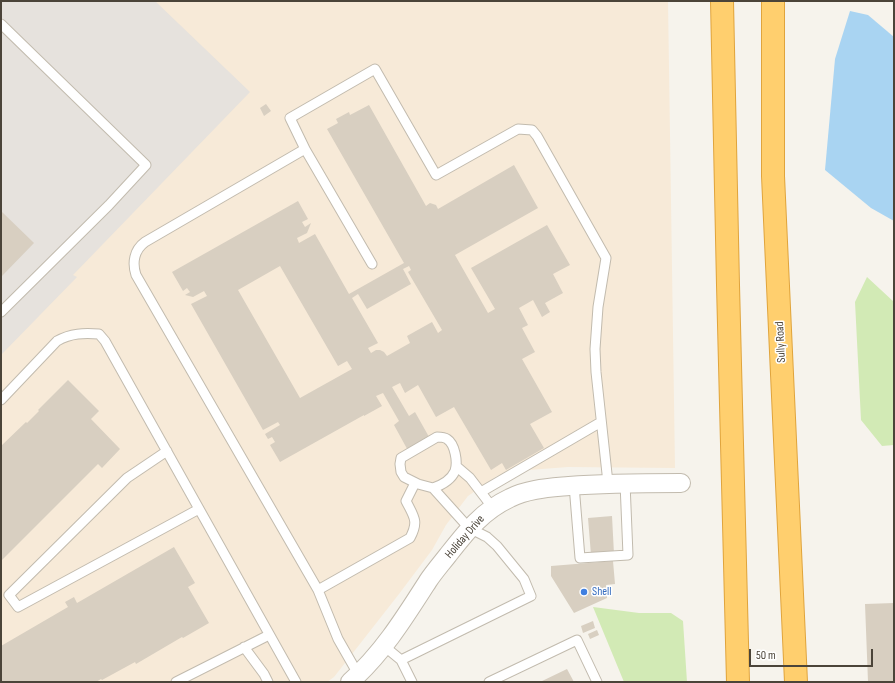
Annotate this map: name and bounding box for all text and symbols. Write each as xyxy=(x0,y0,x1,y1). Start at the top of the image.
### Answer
street label: Sully Road xyxy=(773,321,789,363)
street label: Holiday Drive xyxy=(442,512,488,562)
place label: Shell xyxy=(592,585,612,599)
marker: Shell xyxy=(579,587,589,597)
scale bar xyxy=(751,641,875,667)
text: 50 m xyxy=(756,648,776,663)

